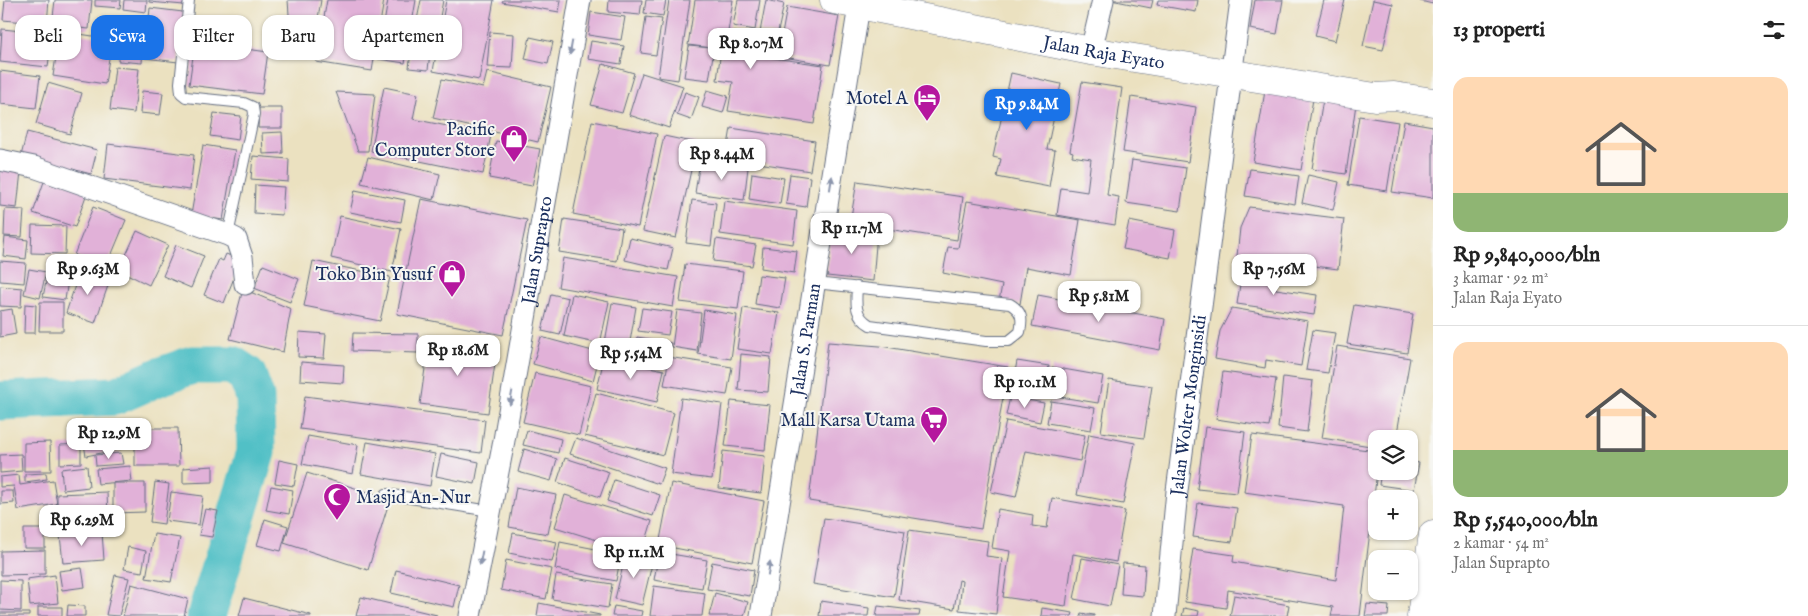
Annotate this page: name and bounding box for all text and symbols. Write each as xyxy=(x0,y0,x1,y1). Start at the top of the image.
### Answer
chip: Beli xyxy=(15,15,81,60)
chip: Sewa xyxy=(91,15,164,60)
chip: Filter xyxy=(174,15,252,60)
chip: Baru xyxy=(262,15,334,60)
chip: Apartemen xyxy=(344,15,462,60)
icon: filters xyxy=(1760,16,1788,44)
text: 13 properti xyxy=(1453,17,1545,44)
pin: Rp 8.07M xyxy=(699,28,803,70)
street label: Jalan Raja Eyato xyxy=(1039,31,1166,76)
text: Rp 8.07M xyxy=(719,34,783,54)
one-way arrow xyxy=(567,40,575,56)
hotel icon: Motel A xyxy=(912,83,942,122)
place label: Motel A xyxy=(846,88,909,111)
pin: Rp 9.84M xyxy=(975,88,1079,131)
text: Rp 9.84M xyxy=(995,95,1059,115)
icon: home xyxy=(1576,109,1666,199)
place label: Pacific Computer Store xyxy=(375,119,495,163)
shop icon: Pacific Computer Store xyxy=(499,124,529,163)
pin: Rp 8.44M xyxy=(670,138,774,181)
text: Rp 8.44M xyxy=(690,145,754,165)
one-way arrow xyxy=(827,174,835,190)
street label: Jalan Suprapto xyxy=(517,194,559,308)
pin: Rp 11.7M xyxy=(800,212,904,255)
text: Rp 11.7M xyxy=(821,219,883,239)
text: Rp 9,840,000/bln xyxy=(1453,242,1600,269)
pin: Rp 9.63M xyxy=(36,254,140,296)
pin: Rp 7.56M xyxy=(1222,254,1326,296)
shop icon: Toko Bin Yusuf xyxy=(437,259,467,298)
text: Rp 9.63M xyxy=(57,260,119,280)
text: Rp 7.56M xyxy=(1243,260,1305,280)
place label: Toko Bin Yusuf xyxy=(316,264,436,287)
text: 3 kamar · 92 m² xyxy=(1453,269,1548,289)
pin: Rp 5.81M xyxy=(1047,280,1151,323)
street label: Jalan S. Parman xyxy=(786,281,827,400)
text: Rp 5.81M xyxy=(1069,287,1129,307)
text: Jalan Raja Eyato xyxy=(1453,289,1562,309)
street label: Jalan Wolter Monginsidi xyxy=(1166,313,1213,499)
pin: Rp 18.6M xyxy=(406,334,510,377)
pin: Rp 5.54M xyxy=(579,338,683,380)
text: Rp 18.6M xyxy=(427,341,489,361)
text: Rp 5.54M xyxy=(600,344,662,364)
pin: Rp 10.1M xyxy=(973,366,1077,409)
text: Rp 10.1M xyxy=(994,373,1056,393)
icon: home xyxy=(1576,375,1666,465)
one-way arrow xyxy=(507,390,515,406)
supermarket icon: Mall Karsa Utama xyxy=(919,405,949,444)
place label: Mall Karsa Utama xyxy=(781,410,915,433)
pin: Rp 12.9M xyxy=(57,418,161,460)
text: Rp 12.9M xyxy=(77,424,141,444)
map controls xyxy=(1368,430,1418,600)
button: layers xyxy=(1368,430,1418,480)
mosque icon: Masjid An-Nur xyxy=(322,482,352,521)
place label: Masjid An-Nur xyxy=(356,487,471,510)
button: + xyxy=(1368,490,1418,540)
pin: Rp 6.29M xyxy=(30,504,134,547)
text: Rp 5,540,000/bln xyxy=(1453,507,1598,534)
text: Rp 6.29M xyxy=(50,511,114,531)
text: 2 kamar · 54 m² xyxy=(1453,534,1549,554)
pin: Rp 11.1M xyxy=(582,536,686,579)
text: Rp 11.1M xyxy=(604,543,664,563)
one-way arrow xyxy=(477,550,485,565)
button: − xyxy=(1368,550,1418,600)
text: Jalan Suprapto xyxy=(1453,554,1550,574)
one-way arrow xyxy=(765,560,773,576)

